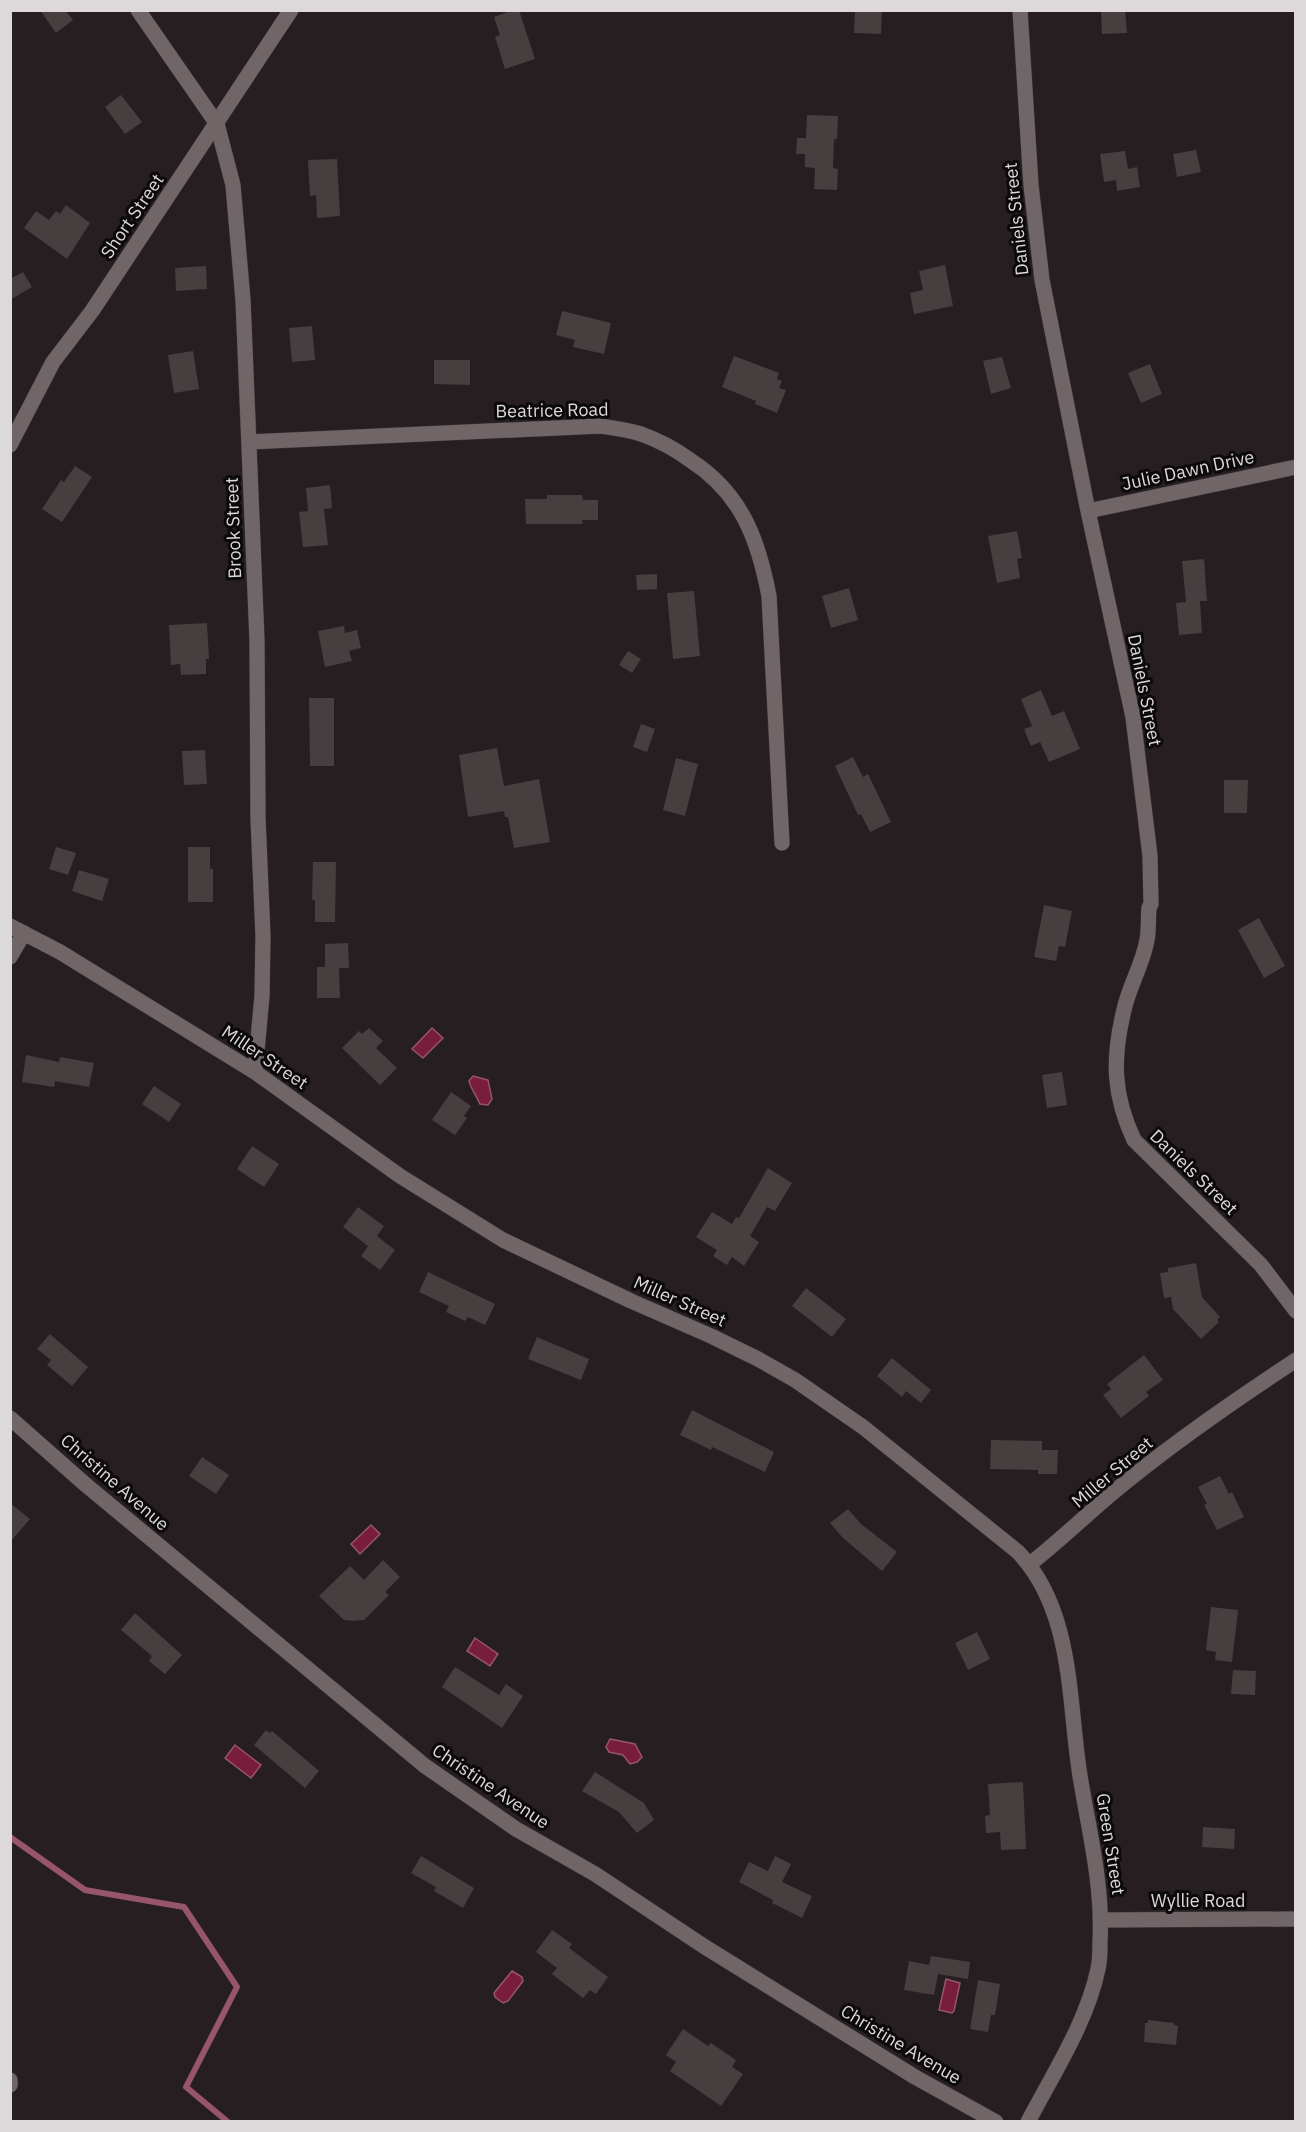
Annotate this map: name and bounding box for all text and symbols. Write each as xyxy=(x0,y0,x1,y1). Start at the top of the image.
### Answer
street label: Daniels Street xyxy=(999,161,1033,277)
street label: Short Street xyxy=(95,169,169,263)
street label: Beatrice Road xyxy=(495,398,609,422)
street label: Julie Dawn Drive xyxy=(1120,445,1256,495)
street label: Brook Street xyxy=(220,477,246,579)
street label: Daniels Street xyxy=(1123,632,1167,748)
street label: Miller Street xyxy=(218,1020,312,1094)
street label: Daniels Street xyxy=(1145,1124,1243,1220)
street label: Miller Street xyxy=(630,1270,730,1332)
street label: Christine Avenue xyxy=(56,1429,174,1536)
street label: Miller Street xyxy=(1067,1431,1157,1513)
street label: Christine Avenue xyxy=(428,1738,554,1834)
street label: Green Street xyxy=(1092,1792,1130,1896)
street label: Wyllie Road xyxy=(1151,1889,1245,1912)
street label: Christine Avenue xyxy=(837,1999,965,2089)

